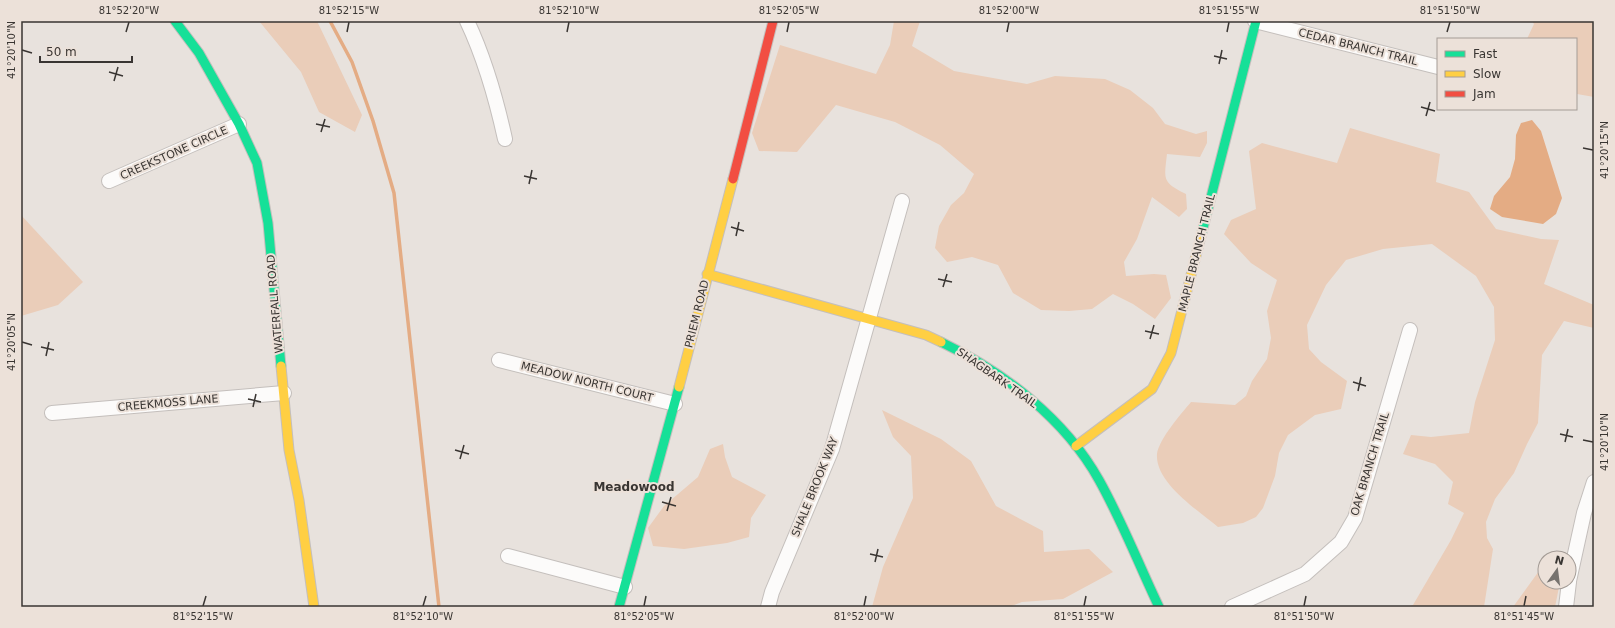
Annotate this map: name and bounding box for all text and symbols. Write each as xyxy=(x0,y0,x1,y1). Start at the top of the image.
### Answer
text: 81°52'20"W xyxy=(99,5,159,16)
text: 81°52'15"W xyxy=(319,5,379,16)
text: 81°52'10"W xyxy=(539,5,599,16)
text: 81°52'05"W xyxy=(759,5,819,16)
text: 81°52'00"W xyxy=(979,5,1039,16)
text: 81°51'55"W xyxy=(1199,5,1259,16)
text: 81°51'50"W xyxy=(1420,5,1480,16)
text: 41°20'10"N xyxy=(6,21,17,79)
street label: CEDAR BRANCH TRAIL xyxy=(1297,26,1420,68)
scale bar xyxy=(40,38,132,64)
legend xyxy=(1437,38,1577,110)
text: 50 m xyxy=(46,45,77,59)
text: Fast xyxy=(1473,47,1497,61)
text: Slow xyxy=(1473,67,1501,81)
text: Jam xyxy=(1472,87,1496,101)
text: 41°20'15"N xyxy=(1599,121,1610,179)
street label: CREEKSTONE CIRCLE xyxy=(118,123,230,183)
street label: MAPLE BRANCH TRAIL xyxy=(1176,192,1218,313)
street label: WATERFALL ROAD xyxy=(264,254,286,354)
street label: PRIEM ROAD xyxy=(682,279,712,349)
text: 41°20'05"N xyxy=(6,313,17,371)
street label: SHAGBARK TRAIL xyxy=(954,345,1040,411)
street label: MEADOW NORTH COURT xyxy=(520,359,655,405)
street label: CREEKMOSS LANE xyxy=(117,392,219,414)
street label: OAK BRANCH TRAIL xyxy=(1348,410,1392,517)
text: 41°20'10"N xyxy=(1599,413,1610,471)
street label: SHALE BROOK WAY xyxy=(789,435,841,539)
district label: Meadowood xyxy=(593,480,675,494)
north arrow xyxy=(1537,550,1577,590)
text: N xyxy=(1553,553,1565,568)
text: 81°52'15"W xyxy=(173,611,233,622)
text: 81°52'10"W xyxy=(393,611,453,622)
text: 81°52'05"W xyxy=(614,611,674,622)
text: 81°52'00"W xyxy=(834,611,894,622)
text: 81°51'55"W xyxy=(1054,611,1114,622)
text: 81°51'50"W xyxy=(1274,611,1334,622)
text: 81°51'45"W xyxy=(1494,611,1554,622)

